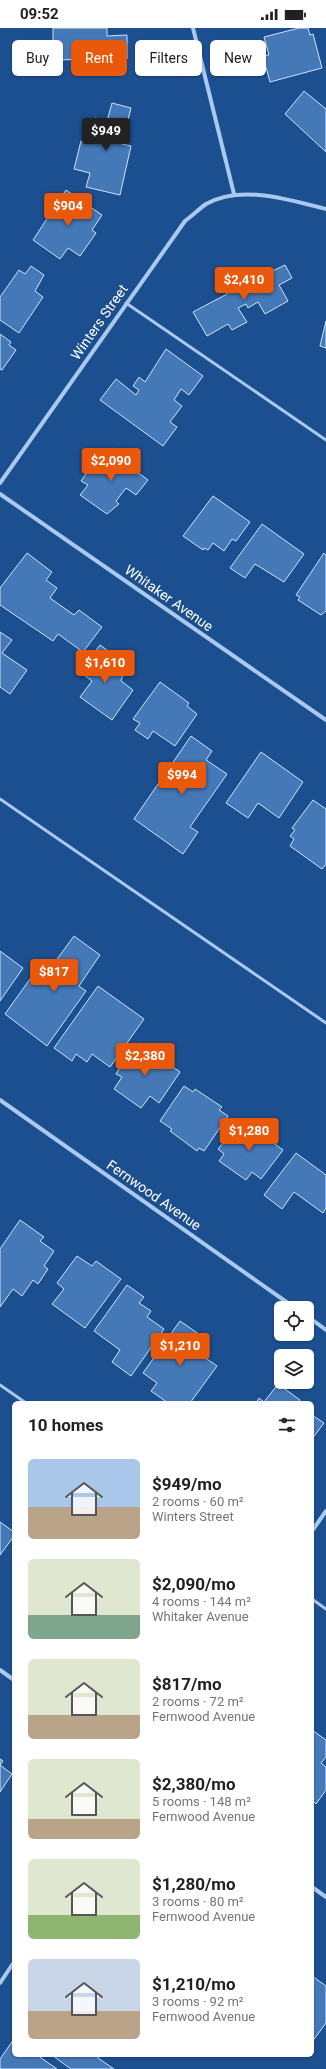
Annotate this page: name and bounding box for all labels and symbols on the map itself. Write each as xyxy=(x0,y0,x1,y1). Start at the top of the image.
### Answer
pin: $949 xyxy=(82,118,130,152)
pin: $904 xyxy=(44,193,92,227)
pin: $2,410 xyxy=(211,267,277,301)
street label: Winters Street xyxy=(67,281,131,363)
pin: $2,090 xyxy=(78,448,144,482)
street label: Whitaker Avenue xyxy=(122,562,216,634)
pin: $1,610 xyxy=(72,650,138,684)
pin: $994 xyxy=(158,762,206,796)
pin: $817 xyxy=(30,959,78,993)
pin: $2,380 xyxy=(112,1043,178,1077)
pin: $1,280 xyxy=(216,1118,282,1152)
street label: Fernwood Avenue xyxy=(104,1157,204,1233)
pin: $1,210 xyxy=(147,1333,213,1367)

